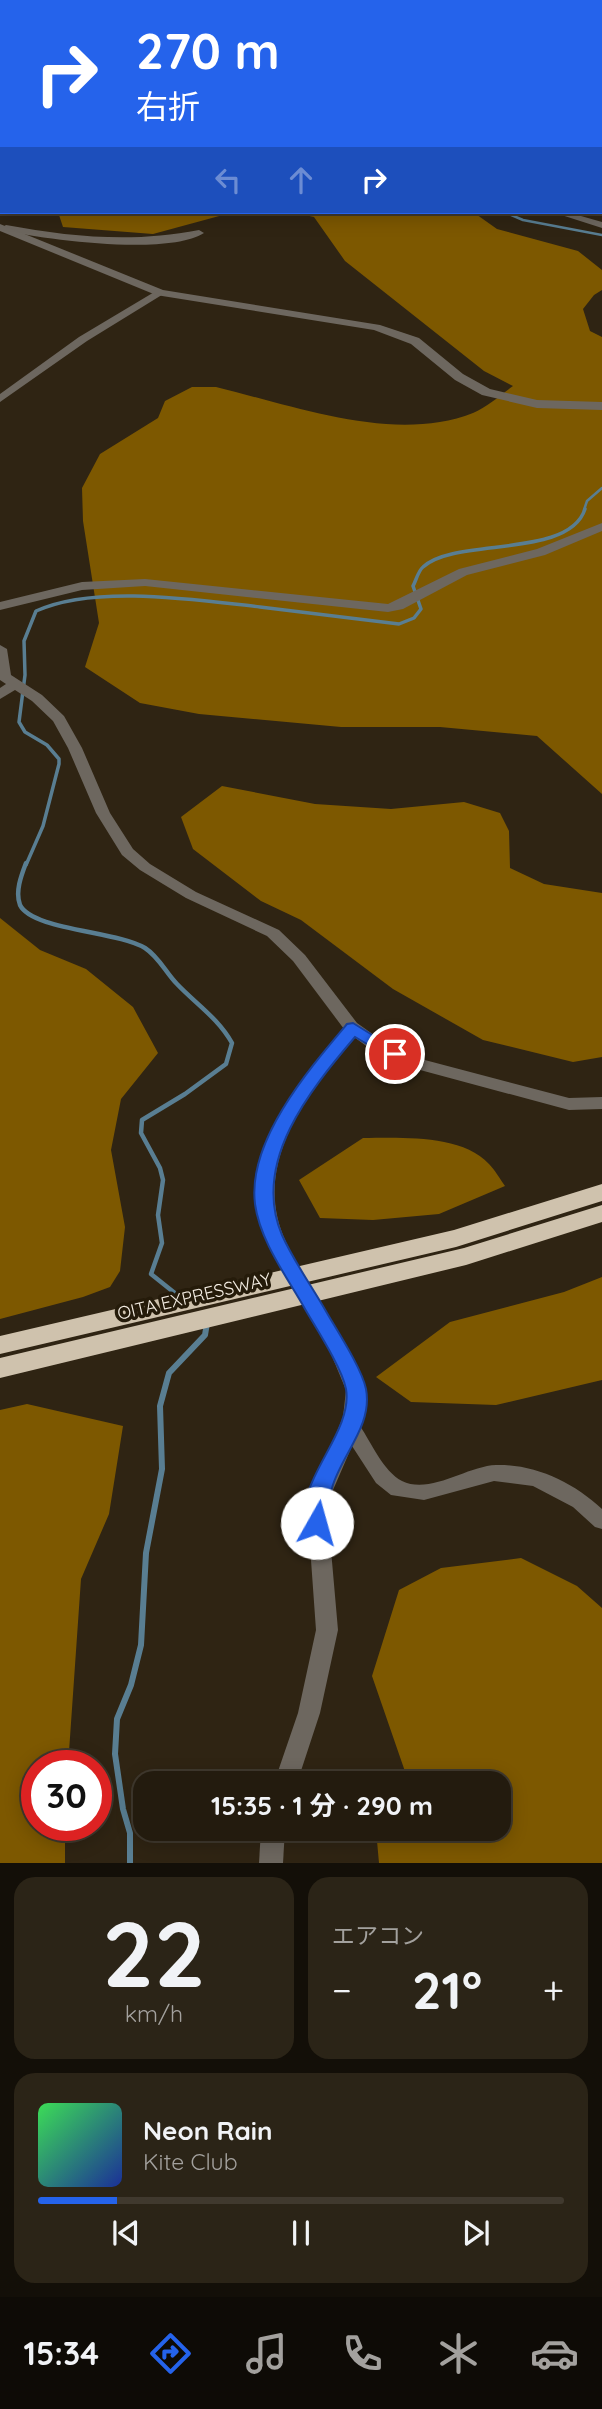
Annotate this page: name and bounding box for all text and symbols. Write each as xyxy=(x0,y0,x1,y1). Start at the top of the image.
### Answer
text: 270 m xyxy=(136,20,280,81)
icon: right xyxy=(21,28,112,119)
text: 右折 xyxy=(136,86,200,126)
icon: left xyxy=(209,161,247,199)
icon: ahead xyxy=(282,161,320,199)
icon: right xyxy=(355,161,393,199)
pin xyxy=(365,1024,425,1084)
icon: arrive xyxy=(376,1035,414,1073)
street label: OITA EXPRESSWAY xyxy=(115,1267,273,1325)
position arrow xyxy=(280,1486,354,1560)
speed limit sign: 30 xyxy=(21,1750,112,1841)
text: 15:35 · 1 分 · 290 m xyxy=(211,1789,433,1822)
text: 22 xyxy=(102,1896,206,2010)
text: エアコン xyxy=(332,1921,424,1950)
text: 21° xyxy=(412,1957,482,2022)
text: − xyxy=(332,1966,352,2014)
text: + xyxy=(543,1966,564,2014)
text: km/h xyxy=(125,1999,183,2028)
text: Neon Rain xyxy=(143,2114,272,2147)
text: Kite Club xyxy=(143,2147,238,2176)
icon: previous xyxy=(107,2214,145,2252)
icon: pause xyxy=(282,2214,320,2252)
icon: next xyxy=(457,2214,495,2252)
icon: directions xyxy=(146,2329,195,2378)
icon: music xyxy=(242,2329,291,2378)
icon: phone xyxy=(338,2329,387,2378)
icon: climate xyxy=(434,2329,483,2378)
icon: car xyxy=(530,2329,579,2378)
text: 15:34 xyxy=(23,2333,99,2373)

